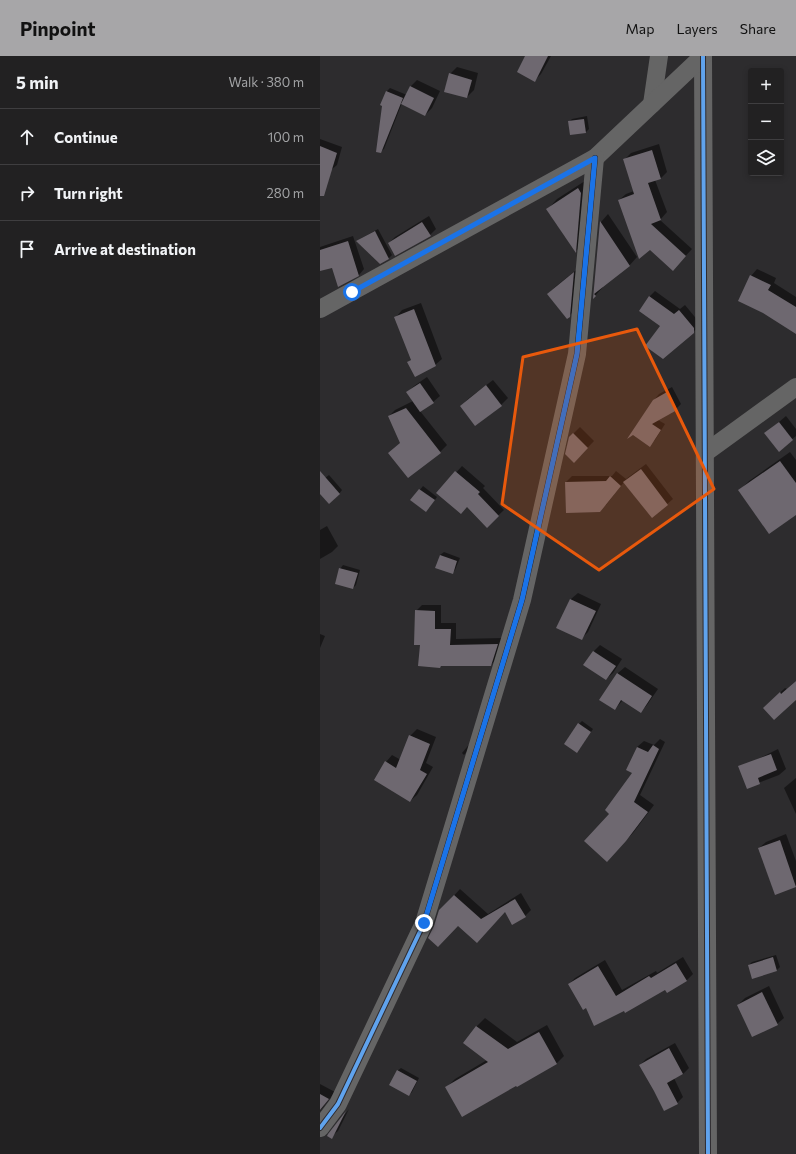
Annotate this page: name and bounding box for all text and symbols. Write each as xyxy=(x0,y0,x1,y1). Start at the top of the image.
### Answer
text: Pinpoint xyxy=(20,17,96,40)
text: Map xyxy=(626,20,654,37)
text: Layers xyxy=(676,20,718,37)
text: Share xyxy=(740,20,776,37)
map controls xyxy=(748,68,784,176)
button: + xyxy=(748,68,784,104)
text: 5 min xyxy=(16,72,59,93)
text: Walk · 380 m xyxy=(229,74,304,90)
button: − xyxy=(748,104,784,140)
icon: ahead xyxy=(16,126,38,148)
text: Continue xyxy=(54,128,118,146)
text: 100 m xyxy=(268,129,304,145)
button: layers xyxy=(748,140,784,176)
icon: right xyxy=(16,182,38,204)
text: Turn right xyxy=(54,184,123,202)
text: 280 m xyxy=(267,185,304,201)
icon: arrive xyxy=(16,238,38,260)
text: Arrive at destination xyxy=(54,240,196,258)
route start xyxy=(343,283,361,301)
route end xyxy=(415,914,433,932)

